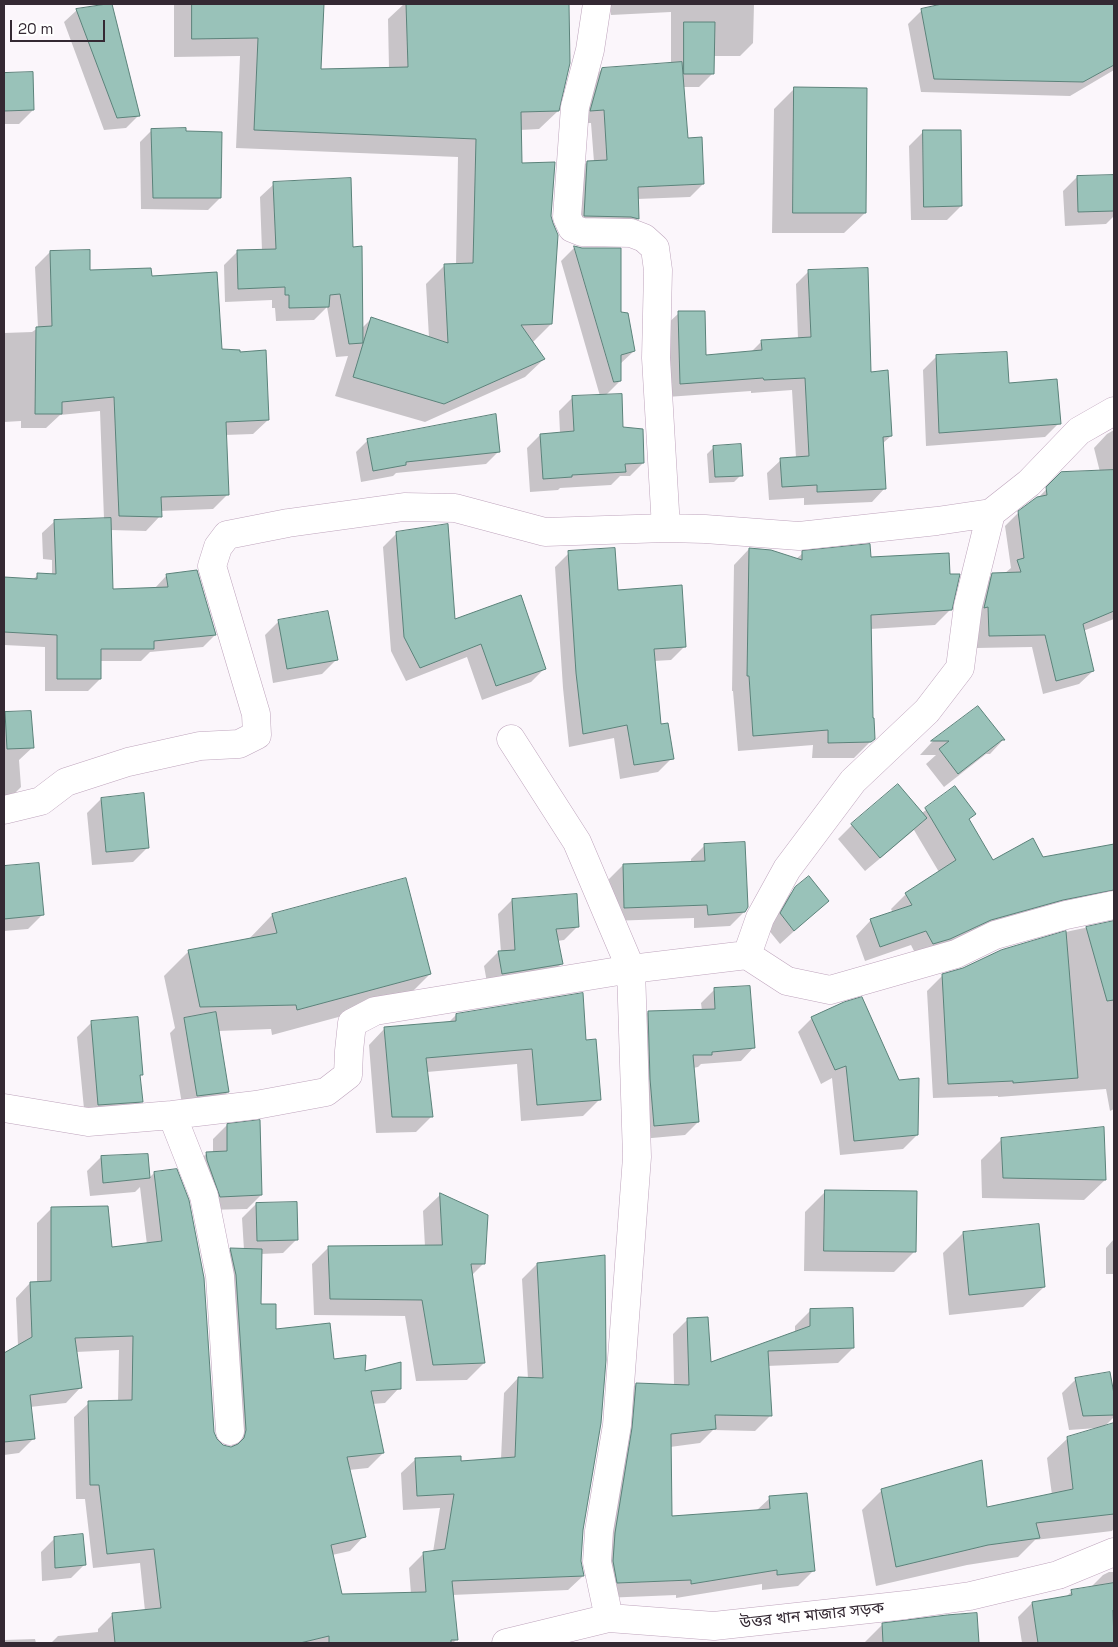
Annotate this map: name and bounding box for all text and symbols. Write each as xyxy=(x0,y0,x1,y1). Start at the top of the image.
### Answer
scale bar xyxy=(12,10,108,42)
text: 20 m xyxy=(18,19,53,38)
street label: উত্তর খান মাজার সড়ক xyxy=(739,1599,885,1633)

